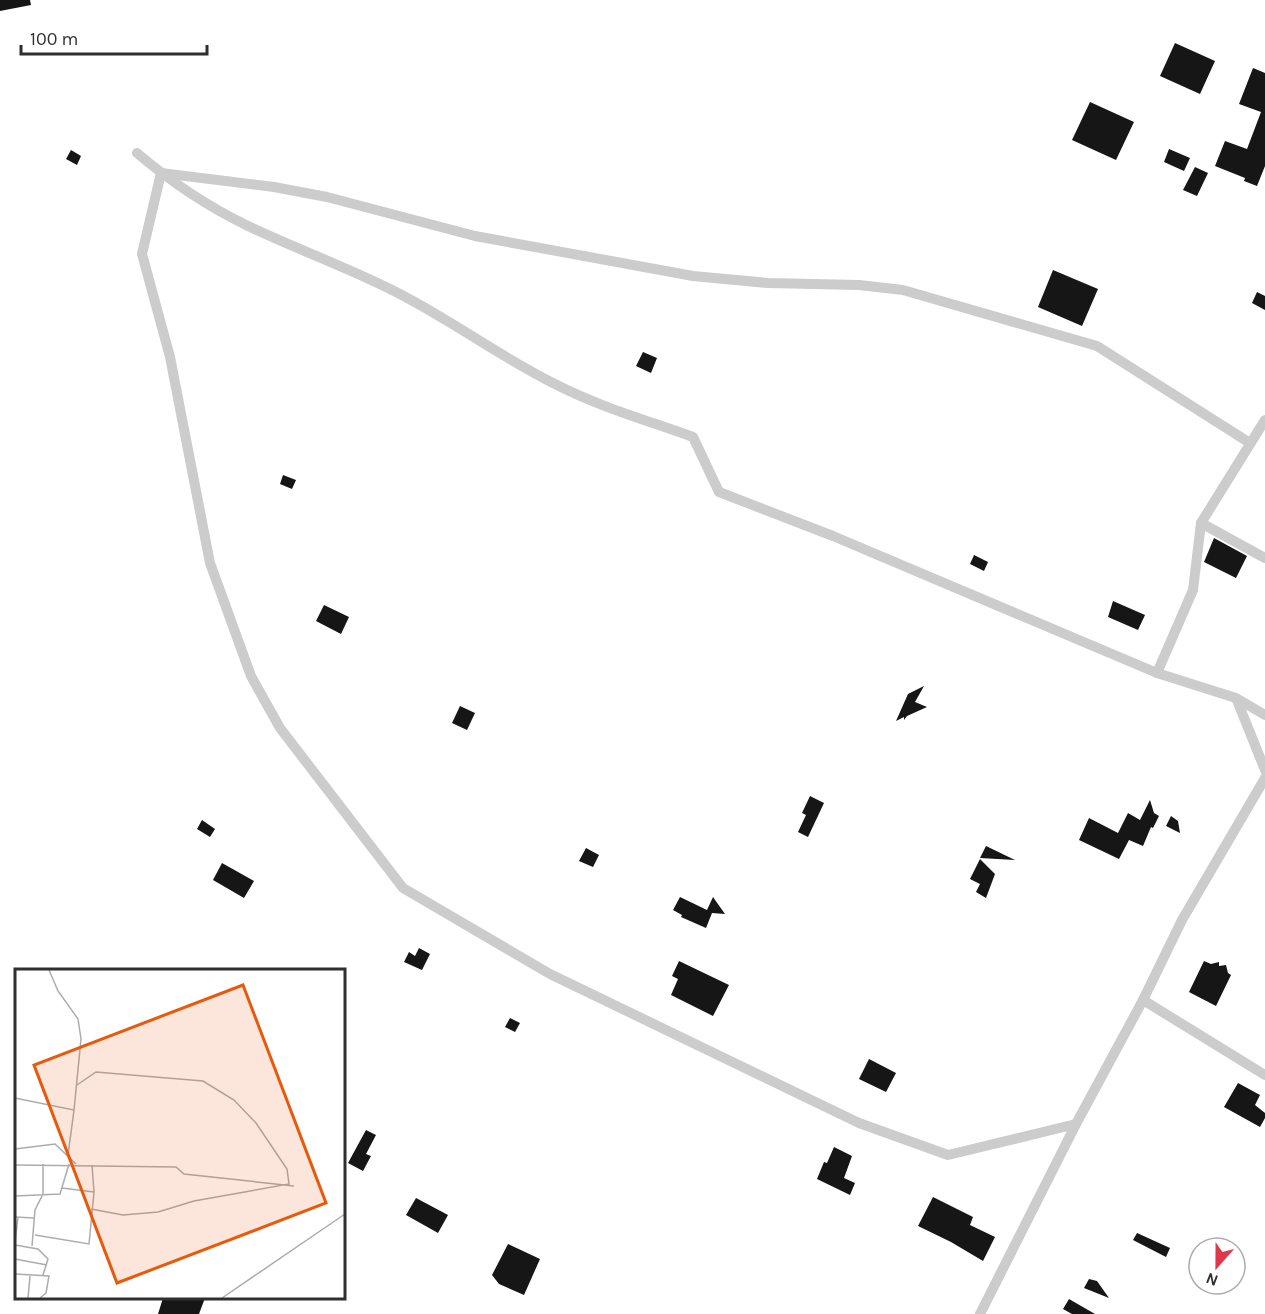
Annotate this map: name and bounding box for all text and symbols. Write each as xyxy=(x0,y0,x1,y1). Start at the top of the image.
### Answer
scale bar xyxy=(21,18,207,56)
text: 100 m xyxy=(30,28,78,50)
inset map xyxy=(15,969,345,1299)
north arrow xyxy=(1187,1236,1247,1296)
text: N xyxy=(1203,1269,1221,1290)

